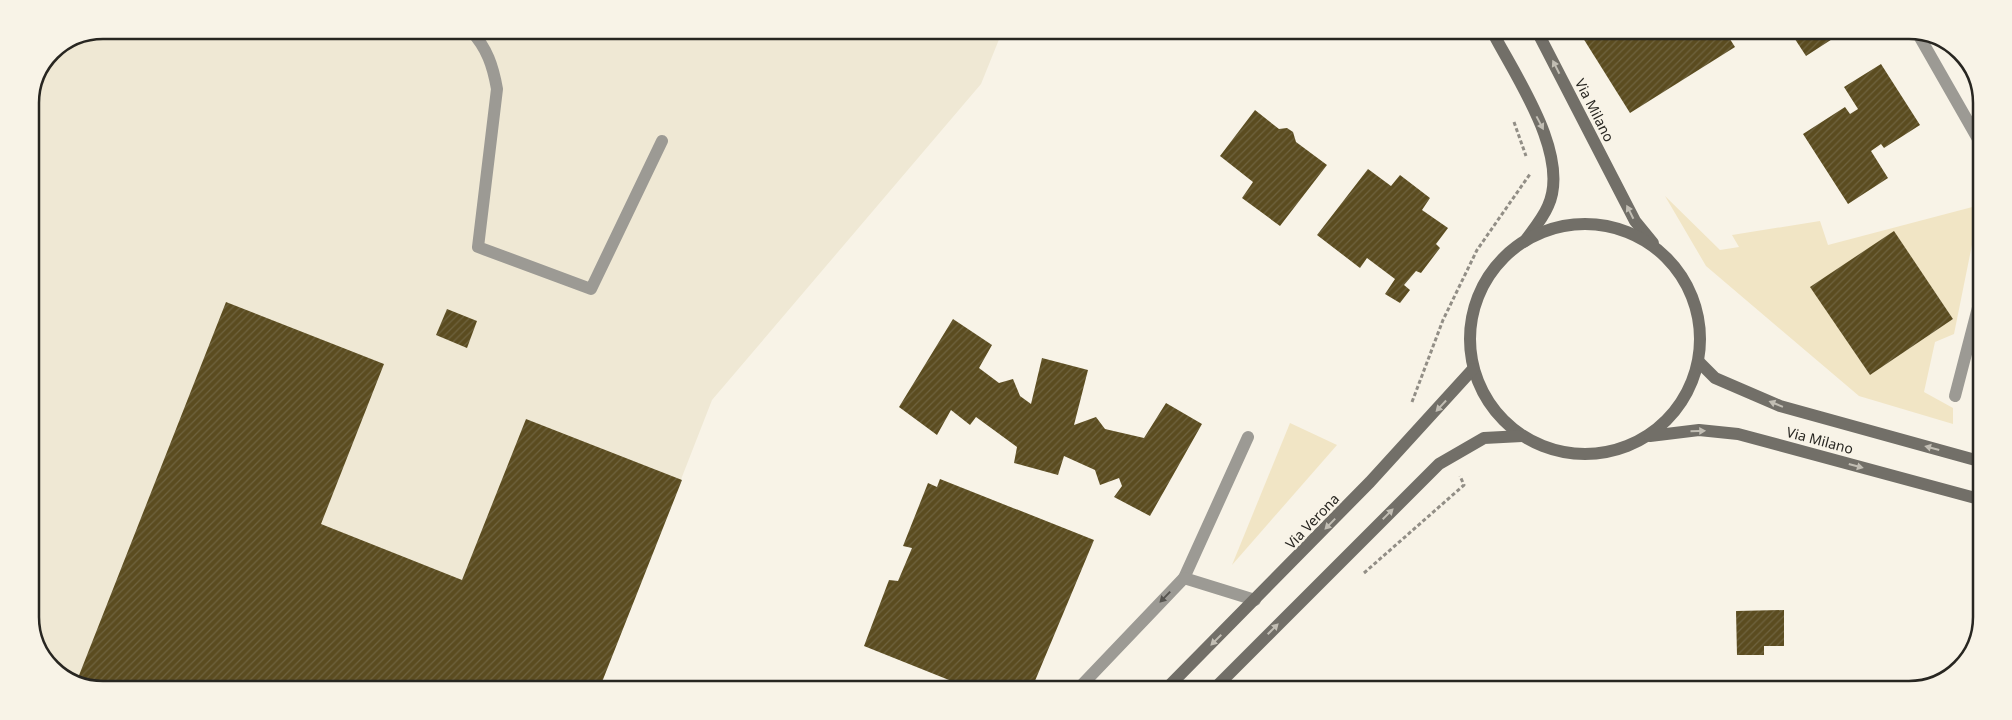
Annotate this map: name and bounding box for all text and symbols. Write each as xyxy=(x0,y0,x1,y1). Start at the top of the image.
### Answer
one-way arrow xyxy=(1552,60,1560,74)
street label: Via Milano xyxy=(1571,75,1619,145)
one-way arrow xyxy=(1536,115,1544,130)
one-way arrow xyxy=(1626,204,1634,219)
one-way arrow xyxy=(1435,399,1447,411)
one-way arrow xyxy=(1768,400,1783,408)
street label: Via Milano xyxy=(1785,422,1855,458)
one-way arrow xyxy=(1690,426,1706,434)
one-way arrow xyxy=(1925,444,1940,452)
one-way arrow xyxy=(1849,462,1864,470)
street label: Via Verona xyxy=(1281,489,1343,553)
one-way arrow xyxy=(1382,509,1394,521)
one-way arrow xyxy=(1324,518,1336,530)
one-way arrow xyxy=(1159,591,1171,603)
one-way arrow xyxy=(1267,623,1279,635)
one-way arrow xyxy=(1210,633,1222,645)

